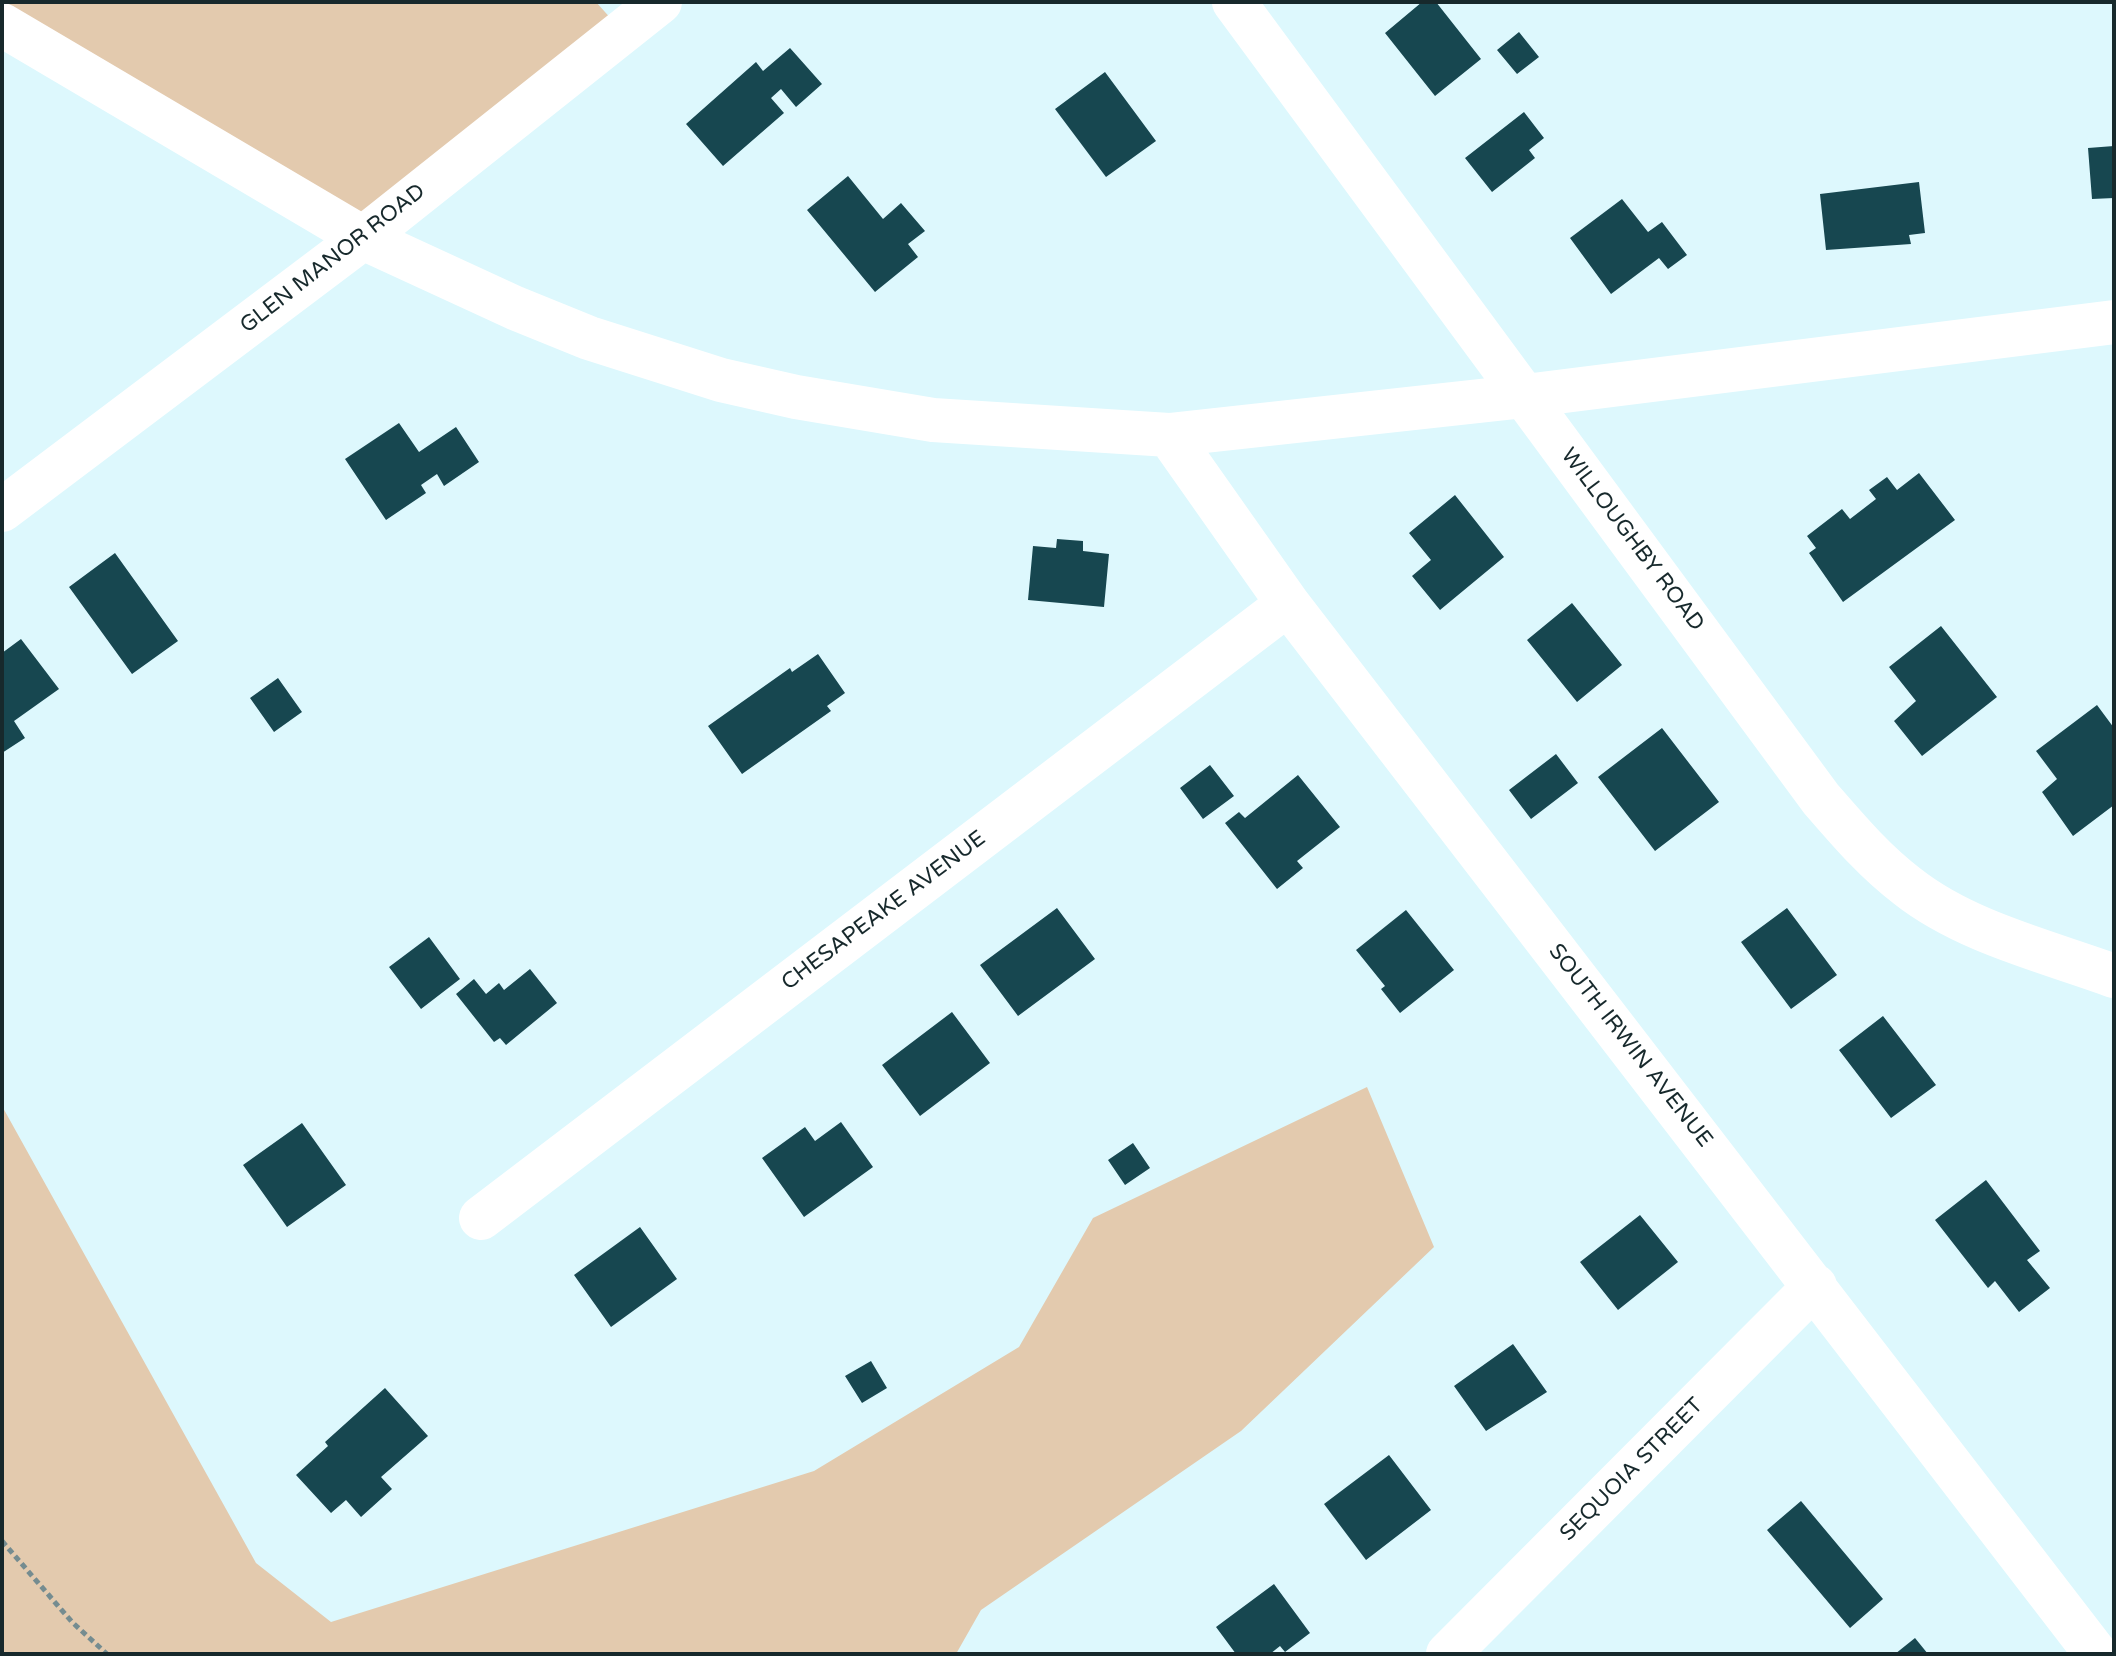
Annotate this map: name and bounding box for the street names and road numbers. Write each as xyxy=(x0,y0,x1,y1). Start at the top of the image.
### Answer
street label: GLEN MANOR ROAD xyxy=(235,179,431,339)
street label: WILLOUGHBY ROAD xyxy=(1555,443,1709,637)
street label: CHESAPEAKE AVENUE xyxy=(777,826,991,996)
street label: SOUTH IRWIN AVENUE xyxy=(1542,939,1718,1153)
street label: SEQUOIA STREET xyxy=(1555,1393,1709,1547)

